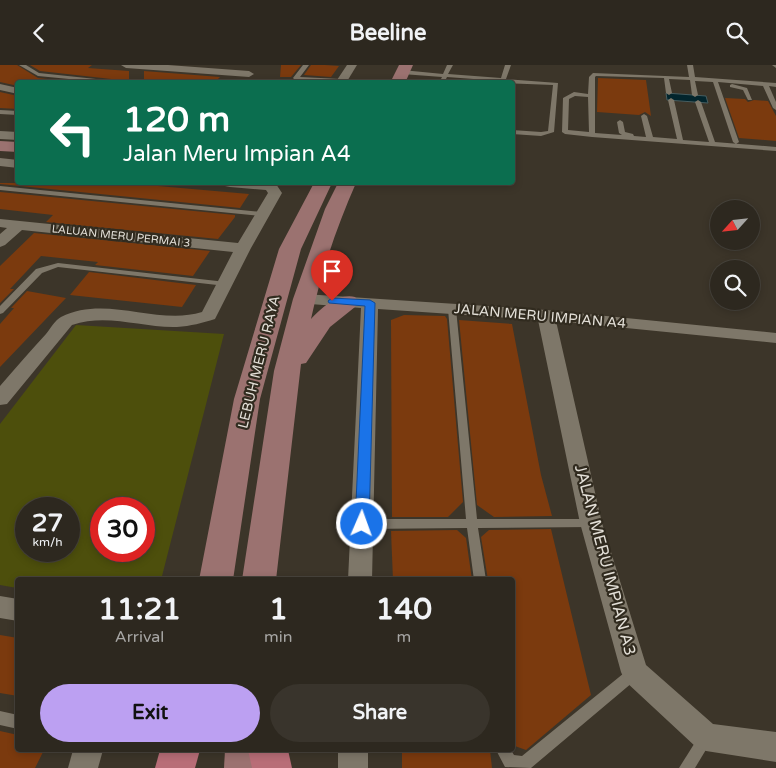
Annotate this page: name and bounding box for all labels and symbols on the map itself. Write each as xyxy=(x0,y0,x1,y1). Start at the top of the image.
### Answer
north arrow xyxy=(710,200,760,250)
street label: LALUAN MERU PERMAI 3 xyxy=(51,222,191,250)
pin xyxy=(311,250,353,301)
street label: LEBUH MERU RAYA xyxy=(234,294,284,430)
street label: JALAN MERU IMPIAN A4 xyxy=(453,300,627,332)
street label: JALAN MERU IMPIAN A3 xyxy=(570,462,640,658)
speed limit sign: 30 xyxy=(90,497,155,562)
position arrow xyxy=(335,497,387,549)

